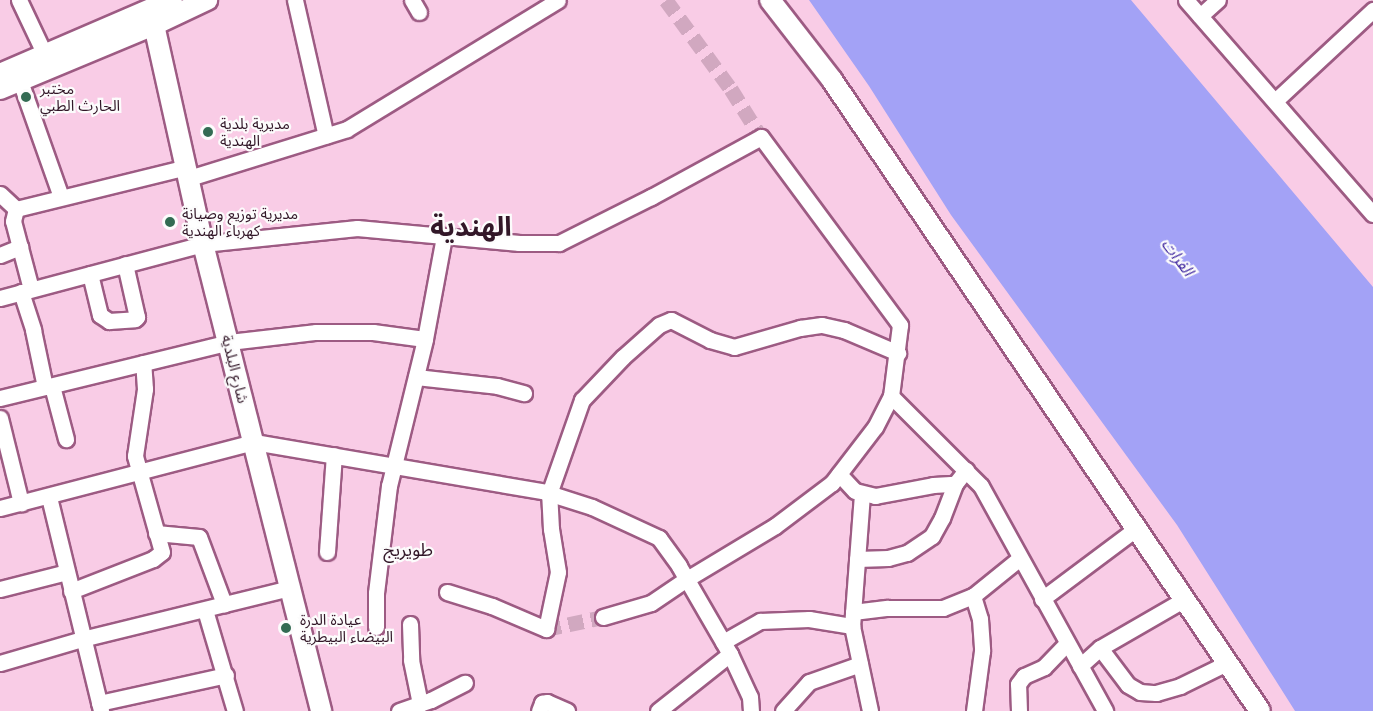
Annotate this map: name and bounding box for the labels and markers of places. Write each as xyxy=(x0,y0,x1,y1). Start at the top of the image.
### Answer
place label: مختبر الحارث الطبي xyxy=(40,79,120,114)
marker: مختبر الحارث الطبي xyxy=(17,88,35,106)
place label: مديرية بلدية الهندية xyxy=(220,114,290,149)
marker: مديرية بلدية الهندية xyxy=(201,125,215,139)
place label: مديرية توزيع وصيانة كهرباء الهندية xyxy=(182,204,298,239)
marker: مديرية توزيع وصيانة كهرباء الهندية xyxy=(163,215,177,229)
place label: عيادة الدرة البيضاء البيطرية xyxy=(300,610,393,645)
marker: عيادة الدرة البيضاء البيطرية xyxy=(277,619,295,637)

